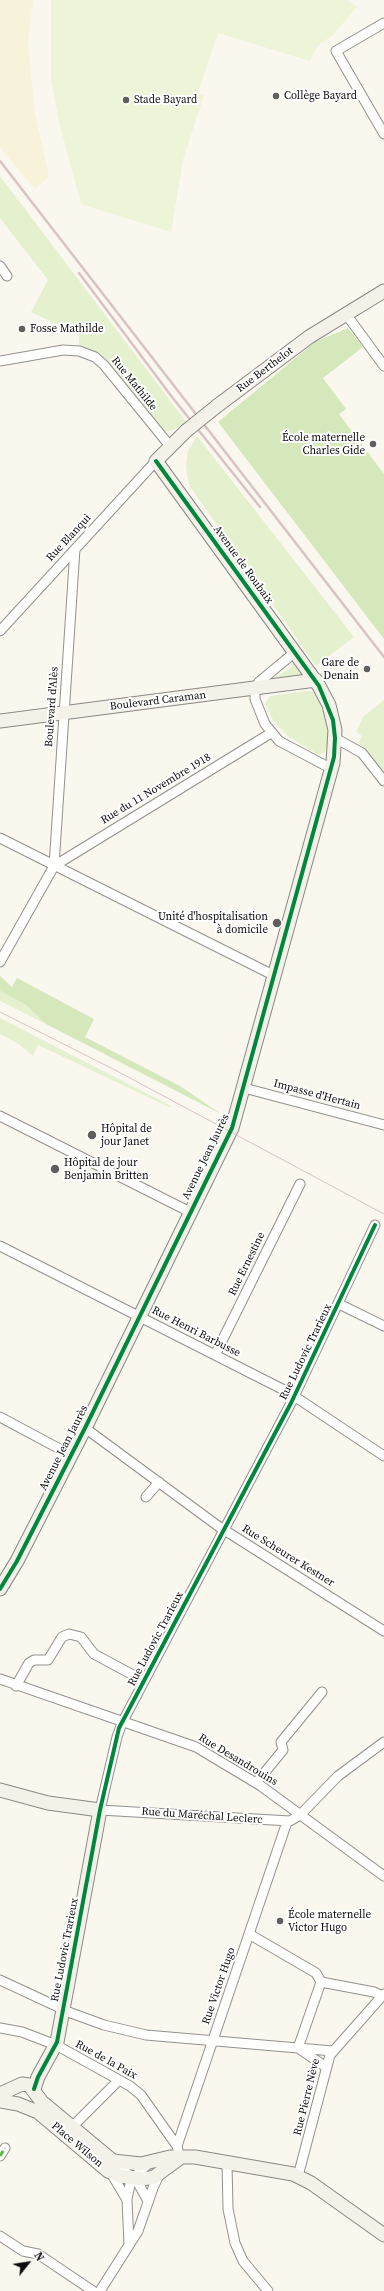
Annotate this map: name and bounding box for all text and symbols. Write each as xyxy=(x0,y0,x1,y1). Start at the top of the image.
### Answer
place label: Collège Bayard xyxy=(284,89,357,103)
marker: Collège Bayard xyxy=(271,91,281,101)
place label: Stade Bayard xyxy=(134,93,197,107)
marker: Stade Bayard xyxy=(121,95,131,105)
place label: Fosse Mathilde xyxy=(30,322,104,336)
marker: Fosse Mathilde xyxy=(17,324,27,334)
street label: Rue Berthelot xyxy=(234,344,296,396)
street label: Rue Mathilde xyxy=(108,354,160,414)
place label: École maternelle Charles Gide xyxy=(282,431,365,457)
marker: École maternelle Charles Gide xyxy=(368,439,378,449)
street label: Rue Blanqui xyxy=(44,512,94,564)
street label: Avenue de Roubaix xyxy=(210,523,276,607)
place label: Gare de Denain xyxy=(321,656,359,682)
marker: Gare de Denain xyxy=(362,664,372,674)
street label: Boulevard d'Alès xyxy=(43,666,61,748)
street label: Boulevard Caraman xyxy=(109,689,207,713)
street label: Rue du 11 Novembre 1918 xyxy=(99,751,213,827)
place label: Unité d'hospitalisation à domicile xyxy=(158,910,268,936)
marker: Unité d'hospitalisation à domicile xyxy=(271,917,283,929)
street label: Impasse d'Hertain xyxy=(272,1077,362,1113)
street label: Avenue Jean Jaurès xyxy=(180,1112,232,1202)
place label: Hôpital de jour Janet xyxy=(101,1122,152,1148)
marker: Hôpital de jour Janet xyxy=(86,1129,98,1141)
place label: Hôpital de jour Benjamin Britten xyxy=(64,1156,149,1182)
marker: Hôpital de jour Benjamin Britten xyxy=(49,1163,61,1175)
street label: Rue Ernestine xyxy=(226,1230,268,1298)
street label: Rue Ludovic Trarieux xyxy=(277,1302,335,1402)
street label: Rue Henri Barbusse xyxy=(150,1304,242,1360)
street label: Avenue Jean Jaurès xyxy=(37,1403,91,1493)
street label: Rue Scheurer Kestner xyxy=(239,1522,337,1590)
street label: Rue Ludovic Trarieux xyxy=(125,1589,187,1689)
street label: Rue Desandrouins xyxy=(196,1731,280,1789)
street label: Rue du Maréchal Leclerc xyxy=(141,1805,263,1827)
street label: Rue Ludovic Trarieux xyxy=(48,1897,82,2003)
place label: École maternelle Victor Hugo xyxy=(288,1908,371,1934)
marker: École maternelle Victor Hugo xyxy=(275,1916,285,1926)
street label: Rue Victor Hugo xyxy=(200,1946,238,2026)
street label: Rue de la Paix xyxy=(73,2038,139,2082)
street label: Rue Pierre Nève xyxy=(291,2057,323,2137)
street label: Place Wilson xyxy=(49,2120,105,2170)
north arrow xyxy=(8,2243,48,2283)
text: N xyxy=(30,2250,47,2264)

